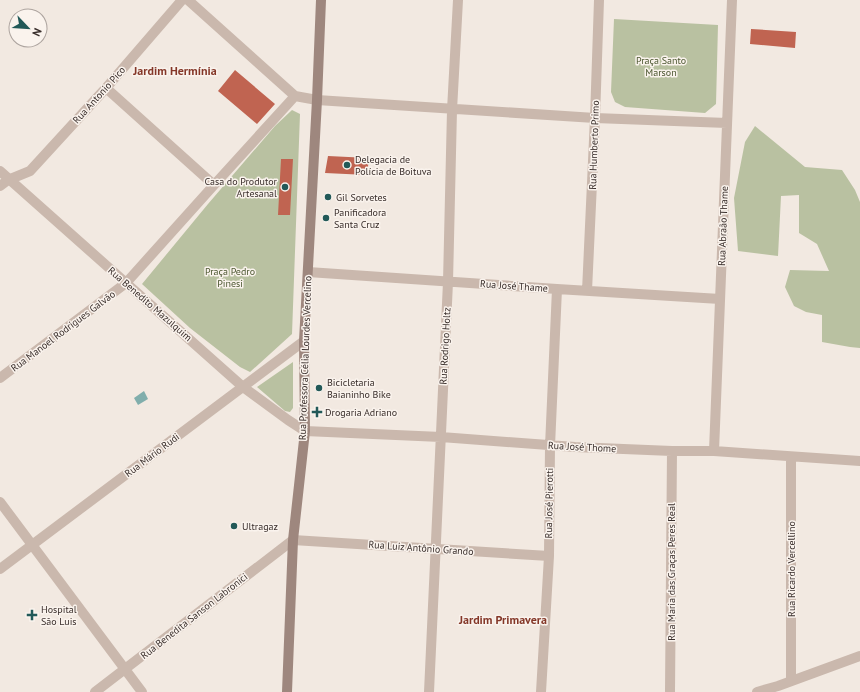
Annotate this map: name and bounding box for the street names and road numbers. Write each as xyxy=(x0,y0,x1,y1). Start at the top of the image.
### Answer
street label: Rua Antonio Pico xyxy=(70,64,128,126)
street label: Rua Humberto Primo xyxy=(586,100,602,190)
street label: Rua Abraão Thame xyxy=(715,186,731,266)
street label: Rua Benedito Mazulquim xyxy=(105,264,195,344)
street label: Rua Professora Célia Lourdes Vercelino xyxy=(296,276,314,440)
street label: Rua José Thame xyxy=(480,277,548,295)
street label: Rua Manoel Rodrigues Galvão xyxy=(8,287,118,375)
street label: Rua Rodrigo Holtz xyxy=(436,307,454,385)
street label: Rua Mário Rudi xyxy=(122,430,182,480)
street label: Rua José Thome xyxy=(548,439,616,455)
street label: Rua José Pierotti xyxy=(542,468,556,538)
street label: Rua Maria das Graças Peres Real xyxy=(665,503,678,641)
street label: Rua Ricardo Vercellino xyxy=(785,521,798,617)
street label: Rua Luiz Antônio Grando xyxy=(368,538,474,558)
street label: Rua Benedita Sanson Labronici xyxy=(138,570,250,662)

